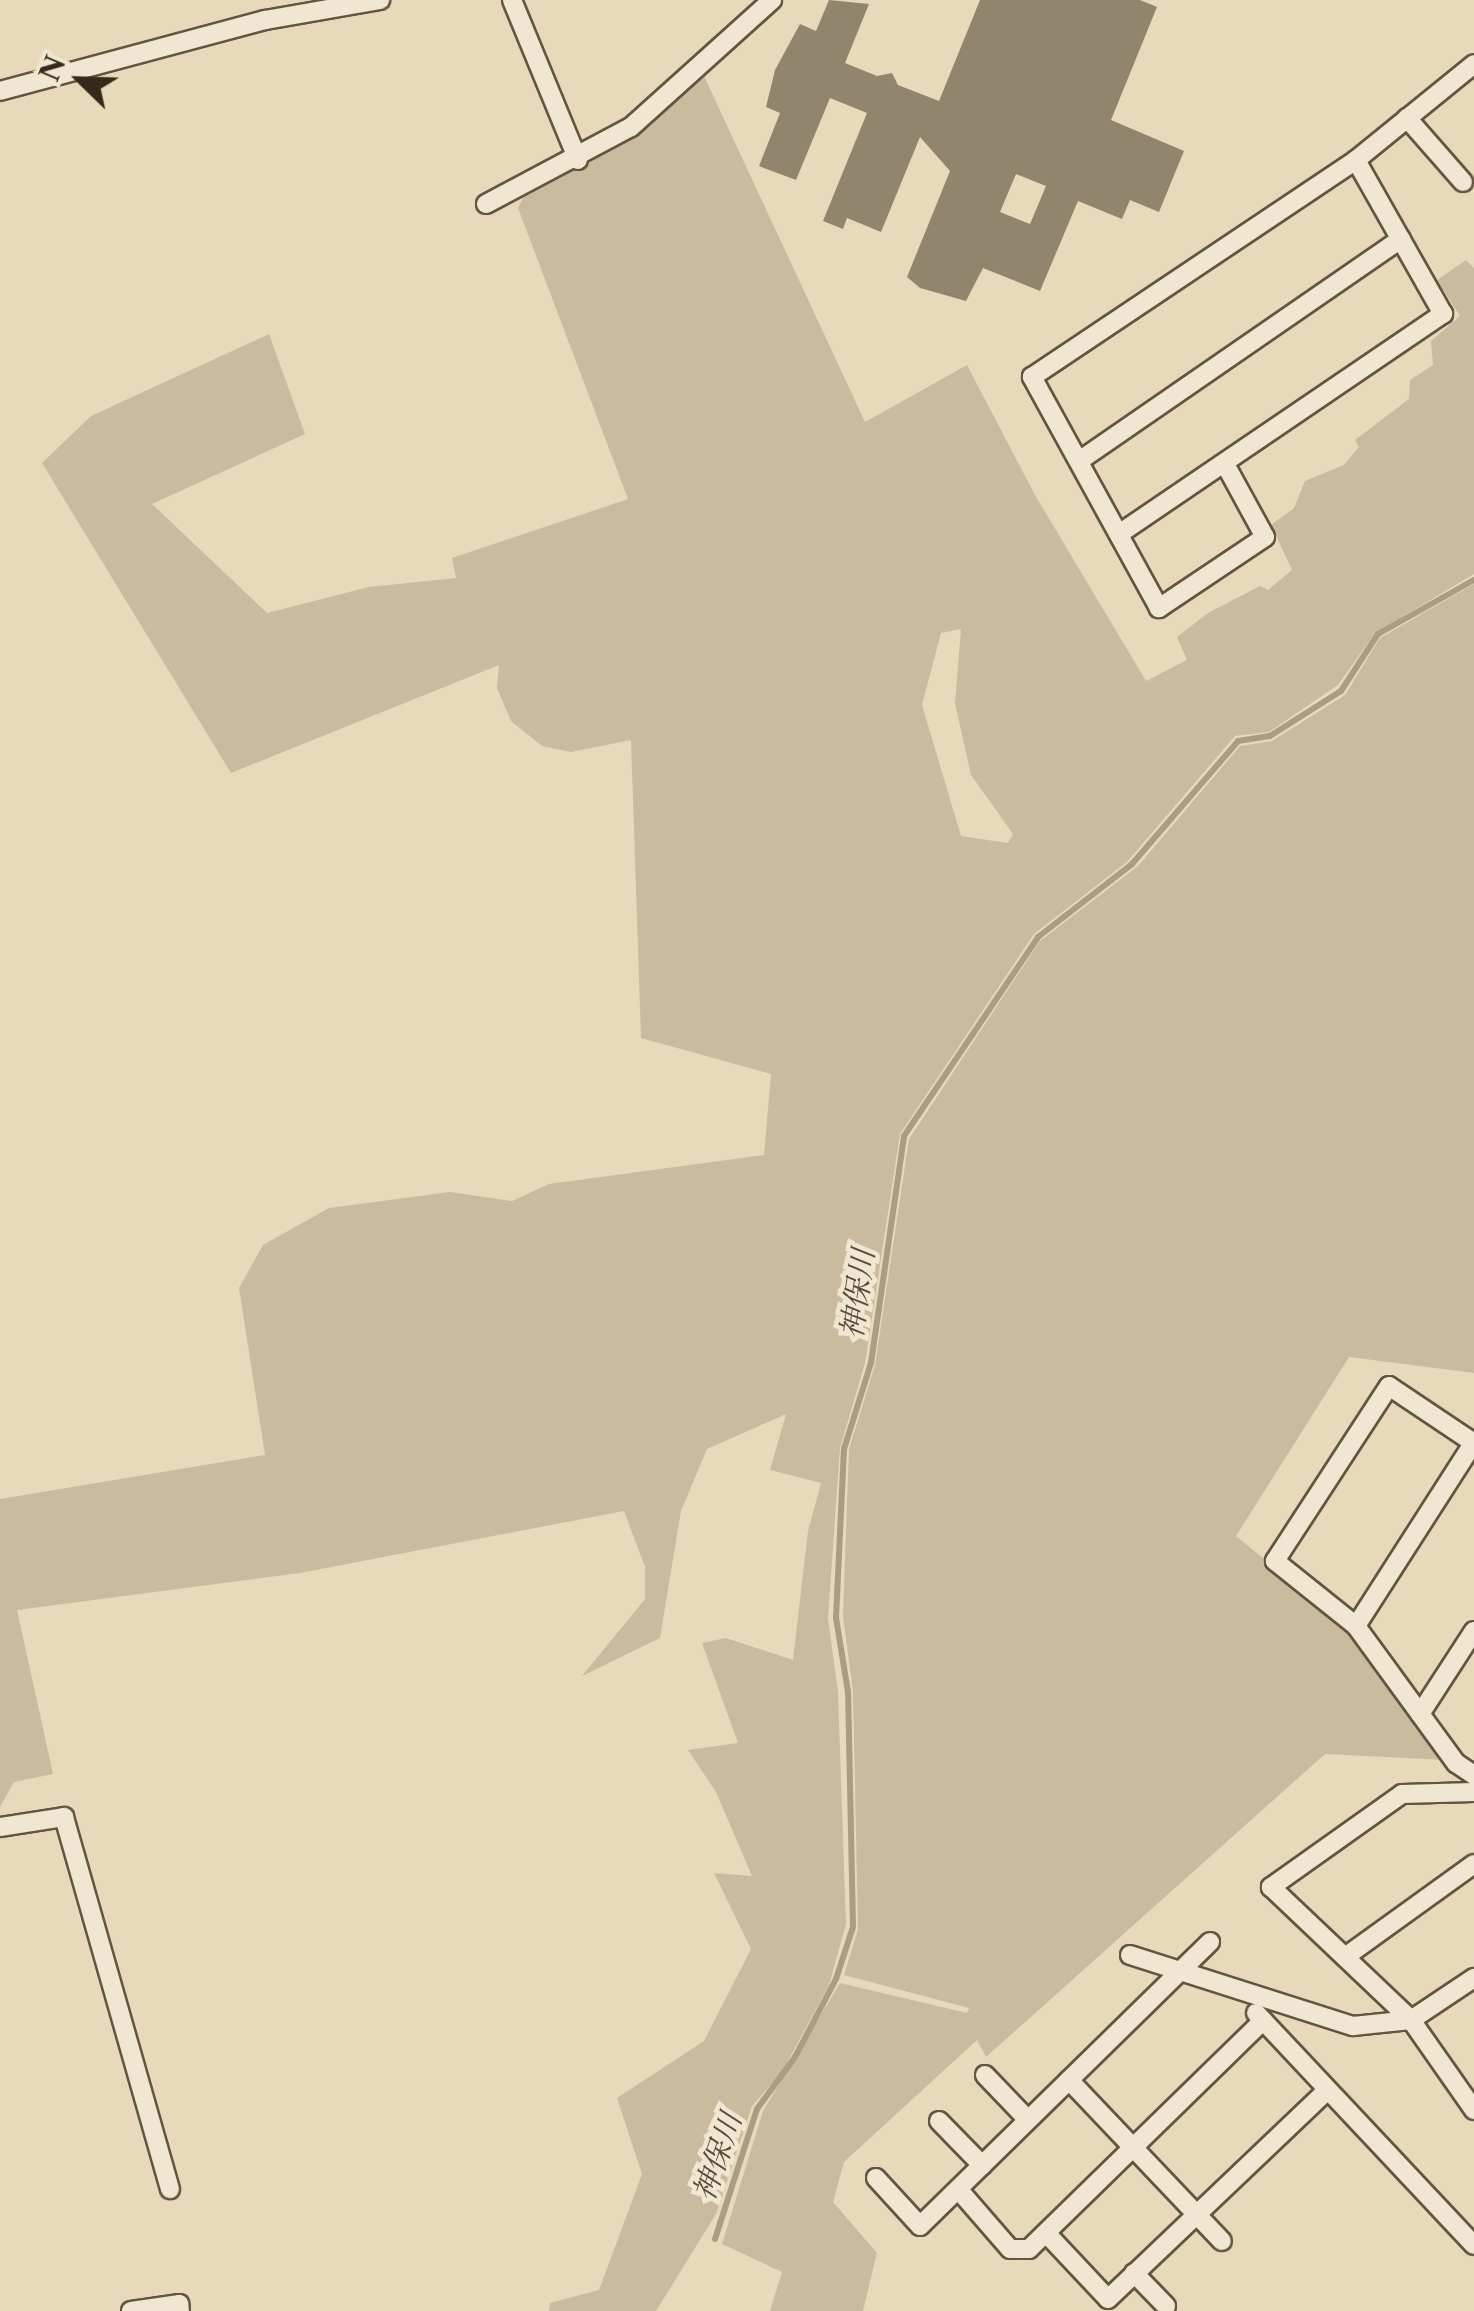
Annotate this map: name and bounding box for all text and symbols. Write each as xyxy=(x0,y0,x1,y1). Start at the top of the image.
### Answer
north arrow xyxy=(30,30,130,130)
text: N xyxy=(32,50,73,86)
water label: 神保川 xyxy=(834,1247,882,1341)
water label: 神保川 xyxy=(686,2109,750,2205)

